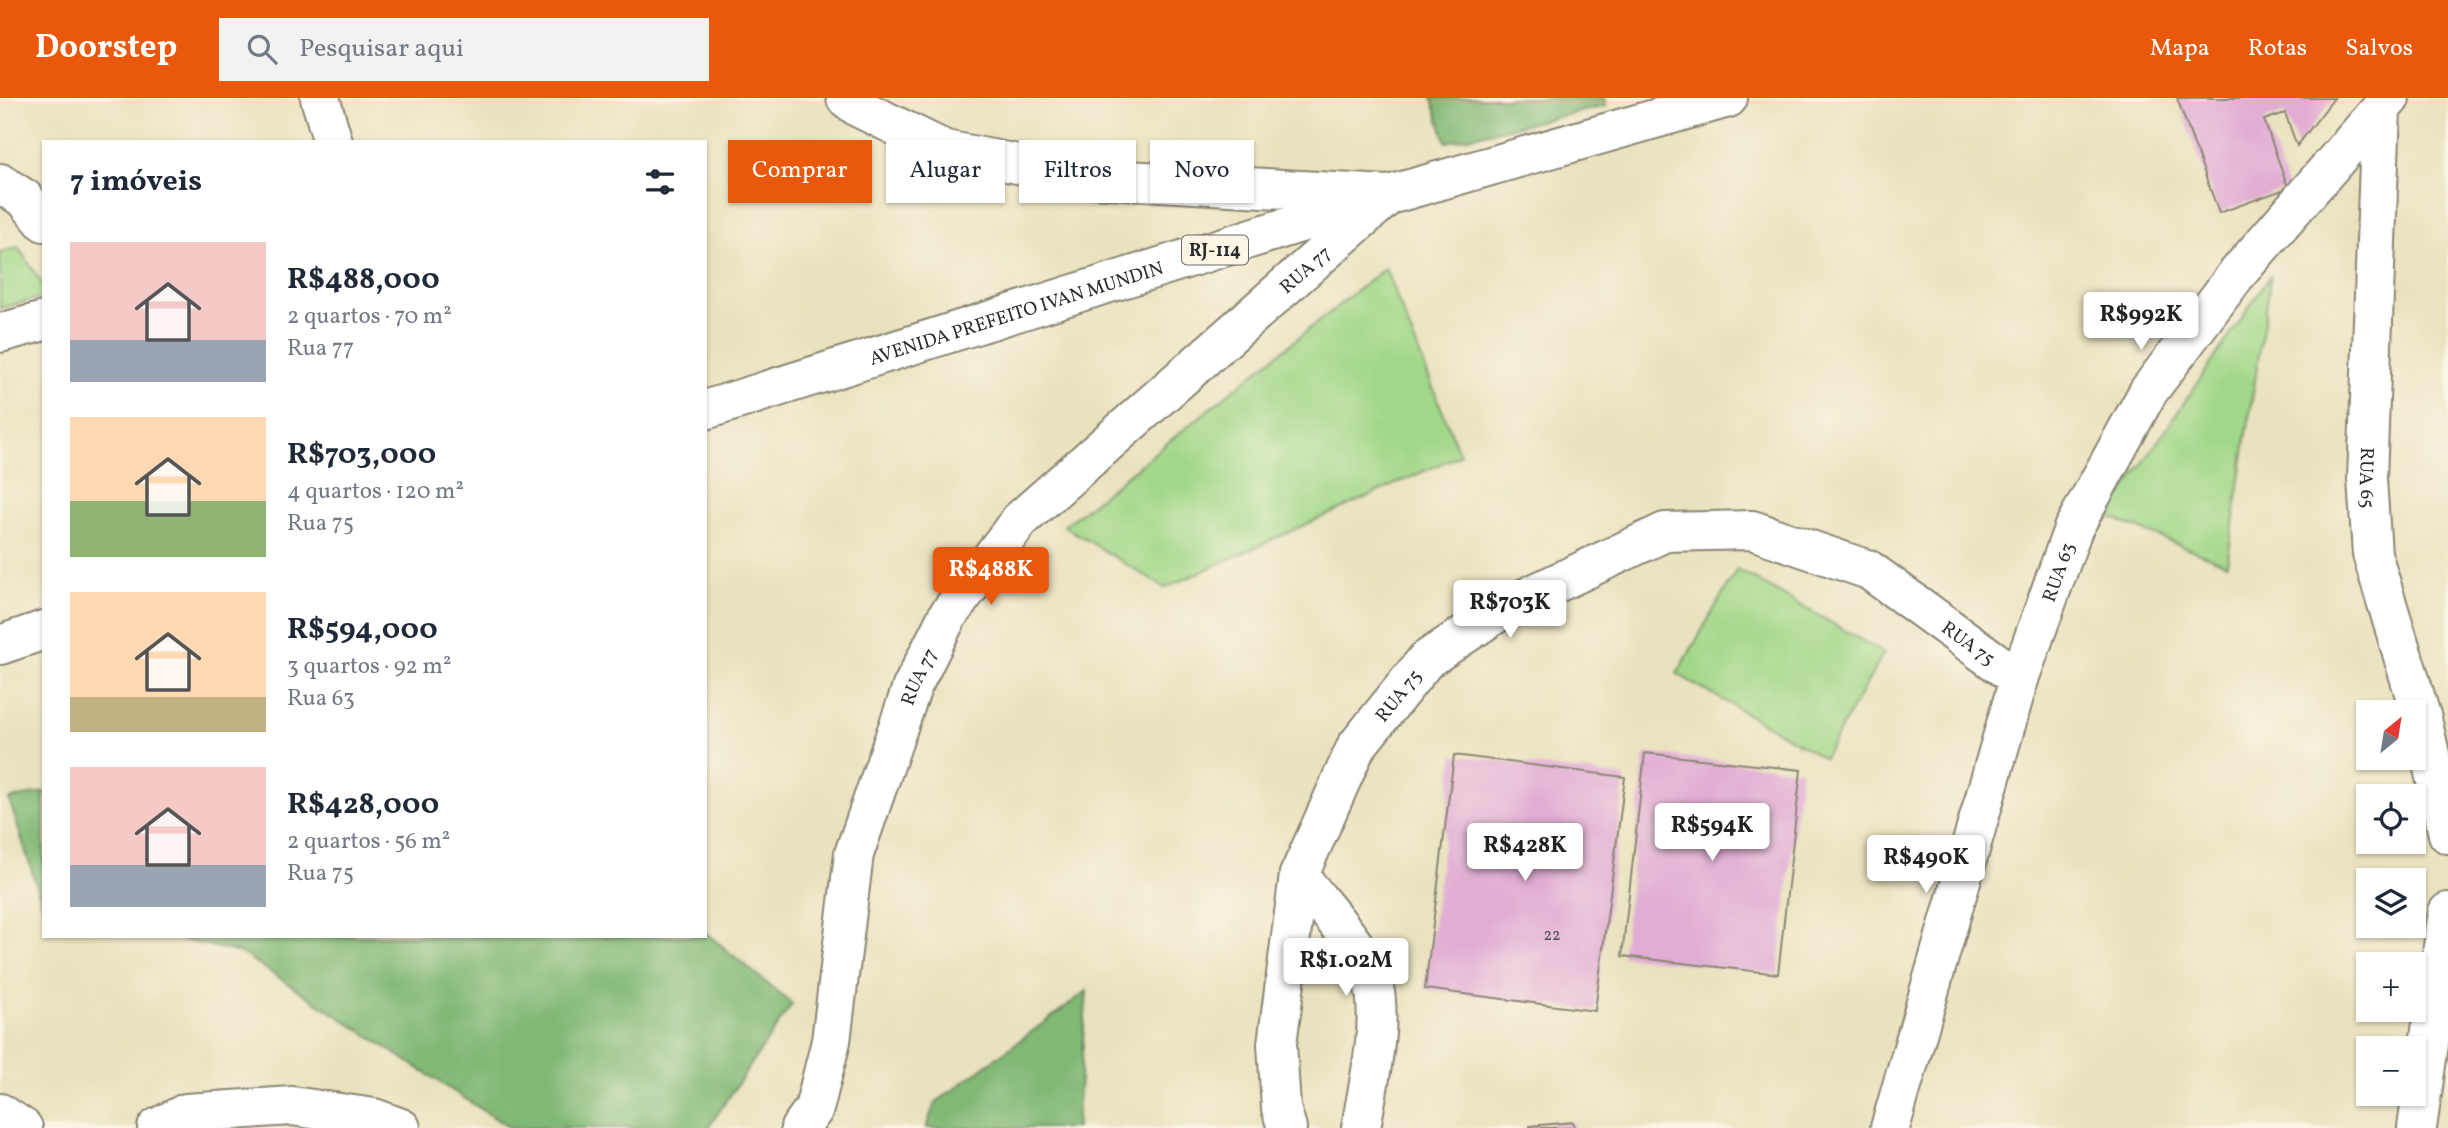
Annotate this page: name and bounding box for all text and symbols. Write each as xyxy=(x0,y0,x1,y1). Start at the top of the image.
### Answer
search box xyxy=(219,18,709,81)
text: Doorstep xyxy=(35,26,177,72)
icon: search xyxy=(243,30,281,68)
text: Pesquisar aqui xyxy=(299,31,464,67)
text: Mapa xyxy=(2150,32,2210,66)
text: Rotas xyxy=(2248,32,2307,66)
text: Salvos xyxy=(2345,32,2413,66)
chip: Comprar xyxy=(728,140,872,203)
chip: Alugar xyxy=(886,140,1005,203)
chip: Filtros xyxy=(1019,140,1136,203)
chip: Novo xyxy=(1150,140,1254,203)
text: 7 imóveis xyxy=(70,161,202,203)
icon: filters xyxy=(641,163,679,201)
road number: RJ-114 xyxy=(1182,236,1248,265)
street label: RUA 77 xyxy=(1275,241,1337,301)
street label: AVENIDA PREFEITO IVAN MUNDIN xyxy=(866,256,1167,373)
text: R$488,000 xyxy=(287,259,440,301)
icon: home xyxy=(126,270,210,354)
pin: R$992K xyxy=(2084,292,2198,352)
text: R$992K xyxy=(2099,299,2183,331)
text: 2 quartos · 70 m² xyxy=(287,301,452,333)
text: Rua 77 xyxy=(287,333,354,365)
text: R$703,000 xyxy=(287,434,436,476)
icon: home xyxy=(126,445,210,529)
street label: RUA 65 xyxy=(2352,447,2380,509)
text: 4 quartos · 120 m² xyxy=(287,476,464,508)
text: Rua 75 xyxy=(287,508,354,540)
street label: RUA 63 xyxy=(2037,539,2082,606)
pin: R$488K xyxy=(934,547,1048,607)
text: R$488K xyxy=(949,554,1033,586)
pin: R$703K xyxy=(1453,580,1567,640)
text: R$703K xyxy=(1469,587,1551,619)
text: R$594,000 xyxy=(287,609,438,651)
street label: RUA 75 xyxy=(1935,616,2000,672)
icon: home xyxy=(126,620,210,704)
street label: RUA 77 xyxy=(896,644,944,709)
text: 3 quartos · 92 m² xyxy=(287,651,451,683)
street label: RUA 75 xyxy=(1370,665,1428,728)
text: Rua 63 xyxy=(287,683,355,715)
north arrow xyxy=(2356,700,2426,770)
map controls xyxy=(2356,700,2426,1106)
text: R$428,000 xyxy=(287,784,439,826)
button: locate xyxy=(2356,784,2426,854)
icon: home xyxy=(126,795,210,879)
pin: R$594K xyxy=(1655,804,1769,863)
text: R$594K xyxy=(1671,810,1753,842)
pin: R$428K xyxy=(1468,824,1582,883)
text: 2 quartos · 56 m² xyxy=(287,826,450,858)
text: R$428K xyxy=(1483,830,1567,862)
pin: R$490K xyxy=(1869,836,1983,895)
text: R$490K xyxy=(1883,842,1969,874)
text: Rua 75 xyxy=(287,858,354,890)
button: layers xyxy=(2356,868,2426,938)
house number: 22 xyxy=(1543,925,1561,947)
pin: R$1.02M xyxy=(1281,939,1411,998)
text: R$1.02M xyxy=(1299,945,1393,977)
button: + xyxy=(2356,952,2426,1022)
button: − xyxy=(2356,1036,2426,1106)

